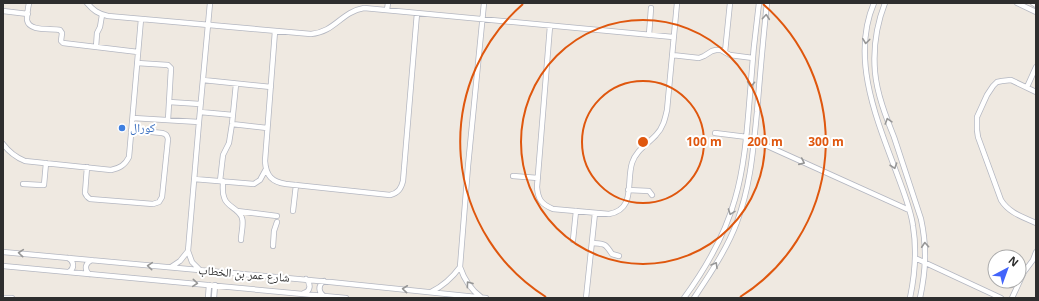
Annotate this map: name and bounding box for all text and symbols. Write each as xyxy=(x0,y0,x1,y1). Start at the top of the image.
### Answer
one-way arrow xyxy=(761,14,770,20)
one-way arrow xyxy=(861,38,870,44)
one-way arrow xyxy=(746,81,755,87)
one-way arrow xyxy=(884,118,893,125)
place label: كورال xyxy=(130,119,155,136)
marker: كورال xyxy=(117,123,127,133)
text: 100 m xyxy=(686,133,722,150)
text: 200 m xyxy=(747,133,783,150)
text: 300 m xyxy=(808,133,844,150)
centre of rings xyxy=(636,135,650,149)
one-way arrow xyxy=(799,157,806,165)
one-way arrow xyxy=(890,163,898,170)
one-way arrow xyxy=(727,208,736,215)
one-way arrow xyxy=(921,242,929,248)
one-way arrow xyxy=(18,249,24,258)
north arrow xyxy=(987,249,1027,289)
text: N xyxy=(1006,252,1022,270)
one-way arrow xyxy=(147,261,153,270)
street label: شارع عمر بن الخطاب xyxy=(198,261,291,286)
one-way arrow xyxy=(711,262,718,269)
one-way arrow xyxy=(192,279,198,288)
one-way arrow xyxy=(466,282,473,289)
one-way arrow xyxy=(402,285,408,294)

